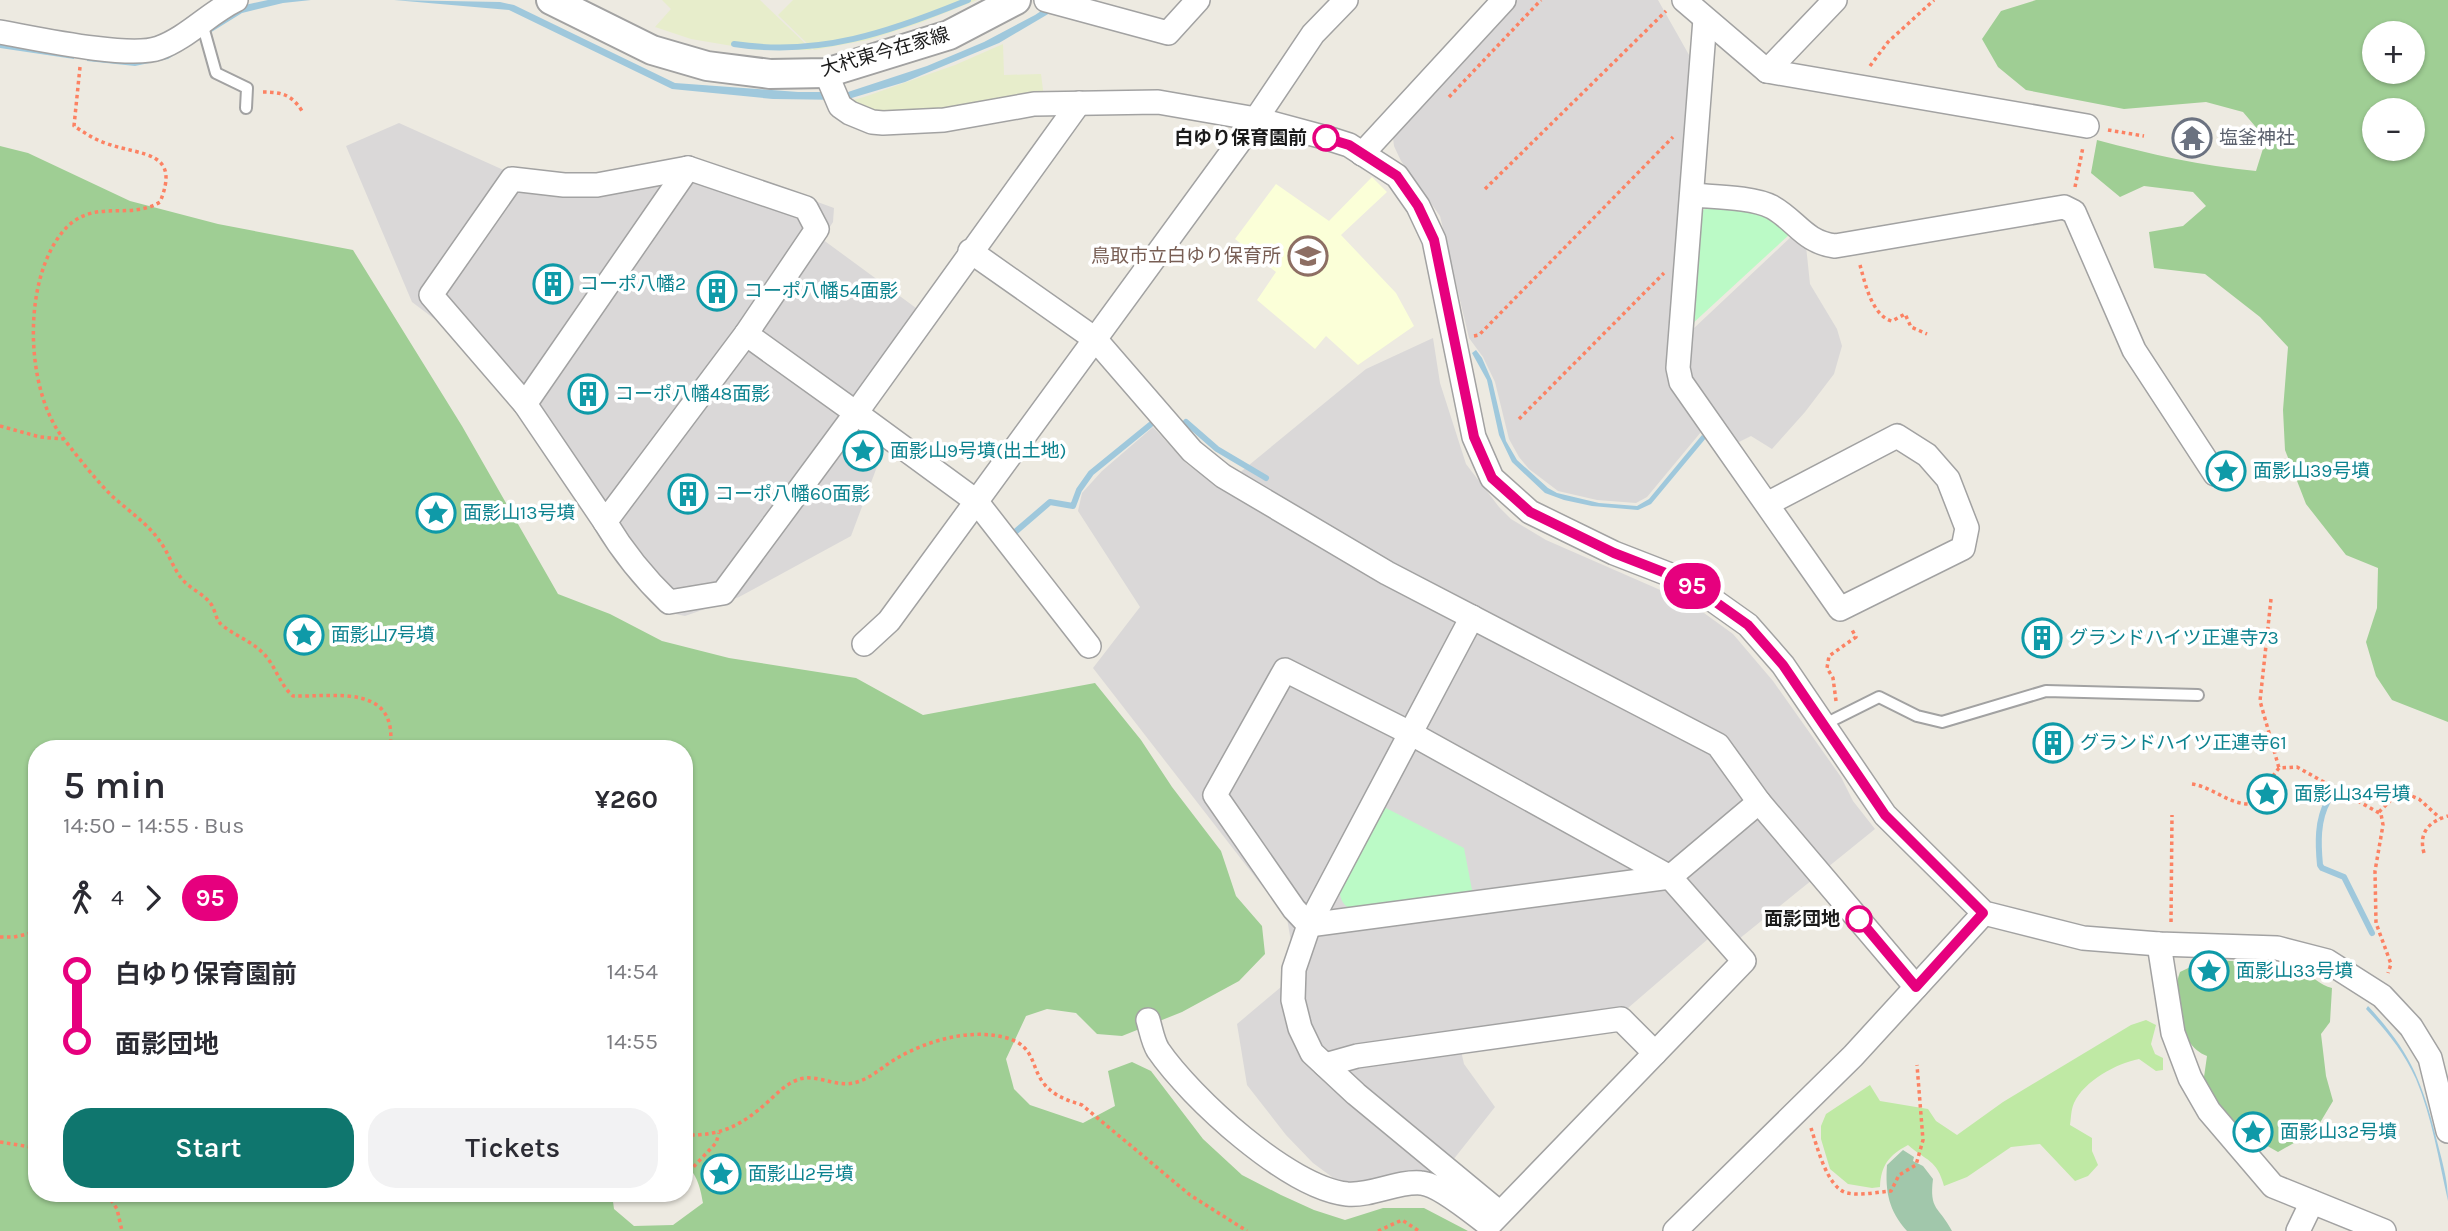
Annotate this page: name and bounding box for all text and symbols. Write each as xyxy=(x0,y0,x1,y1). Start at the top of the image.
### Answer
map controls xyxy=(2362,21,2425,161)
button: + xyxy=(2362,21,2425,84)
street label: 大杙東今在家線 xyxy=(818,23,952,81)
button: − xyxy=(2362,98,2425,161)
temple icon: 塩釜神社 xyxy=(2171,117,2213,159)
marker: 白ゆり保育園前 xyxy=(1313,125,1339,151)
place label: 白ゆり保育園前 xyxy=(1174,127,1307,149)
place label: 塩釜神社 xyxy=(2219,127,2295,149)
school or university icon: 鳥取市立白ゆり保育所 xyxy=(1287,235,1329,277)
place label: 鳥取市立白ゆり保育所 xyxy=(1091,245,1281,267)
building icon: コーポ八幡2 xyxy=(532,263,574,305)
building icon: コーポ八幡54面影 xyxy=(696,270,738,312)
place label: コーポ八幡2 xyxy=(580,273,686,295)
place label: コーポ八幡54面影 xyxy=(744,280,898,302)
building icon: コーポ八幡48面影 xyxy=(567,373,609,415)
place label: コーポ八幡48面影 xyxy=(615,383,770,405)
place icon: 面影山9号墳(出土地) xyxy=(842,430,884,472)
place label: 面影山9号墳(出土地) xyxy=(890,440,1067,462)
place icon: 面影山39号墳 xyxy=(2205,450,2247,492)
place label: 面影山39号墳 xyxy=(2253,460,2370,482)
building icon: コーポ八幡60面影 xyxy=(667,473,709,515)
place label: コーポ八幡60面影 xyxy=(715,483,870,505)
place icon: 面影山13号墳 xyxy=(415,492,457,534)
place label: 面影山13号墳 xyxy=(463,502,576,524)
line badge: 95 xyxy=(1660,563,1724,609)
text: 95 xyxy=(1678,572,1706,600)
place icon: 面影山7号墳 xyxy=(283,614,325,656)
building icon: グランドハイツ正連寺73 xyxy=(2021,617,2063,659)
place label: 面影山7号墳 xyxy=(331,624,435,646)
place label: グランドハイツ正連寺73 xyxy=(2069,627,2279,649)
building icon: グランドハイツ正連寺61 xyxy=(2032,722,2074,764)
place label: グランドハイツ正連寺61 xyxy=(2080,732,2287,754)
text: 5 min xyxy=(63,763,166,808)
place icon: 面影山34号墳 xyxy=(2246,773,2288,815)
place label: 面影山34号墳 xyxy=(2294,783,2411,805)
text: ¥260 xyxy=(595,784,658,815)
text: 14:50 – 14:55 · Bus xyxy=(63,812,244,839)
icon: walk xyxy=(63,879,101,917)
icon: forward xyxy=(134,879,172,917)
text: 4 xyxy=(111,884,124,911)
text: 95 xyxy=(196,884,224,912)
marker: 面影団地 xyxy=(1846,906,1872,932)
place label: 面影団地 xyxy=(1764,908,1840,930)
place icon: 面影山33号墳 xyxy=(2188,950,2230,992)
text: 14:54 xyxy=(606,958,658,985)
text: 白ゆり保育園前 xyxy=(115,959,297,990)
place label: 面影山33号墳 xyxy=(2236,960,2353,982)
text: 14:55 xyxy=(606,1028,658,1055)
text: 面影団地 xyxy=(115,1029,219,1060)
button: Start xyxy=(63,1108,354,1188)
button: Tickets xyxy=(368,1108,658,1188)
place icon: 面影山32号墳 xyxy=(2232,1111,2274,1153)
place label: 面影山32号墳 xyxy=(2280,1121,2397,1143)
place icon: 面影山2号墳 xyxy=(700,1153,742,1195)
place label: 面影山2号墳 xyxy=(748,1163,854,1185)

